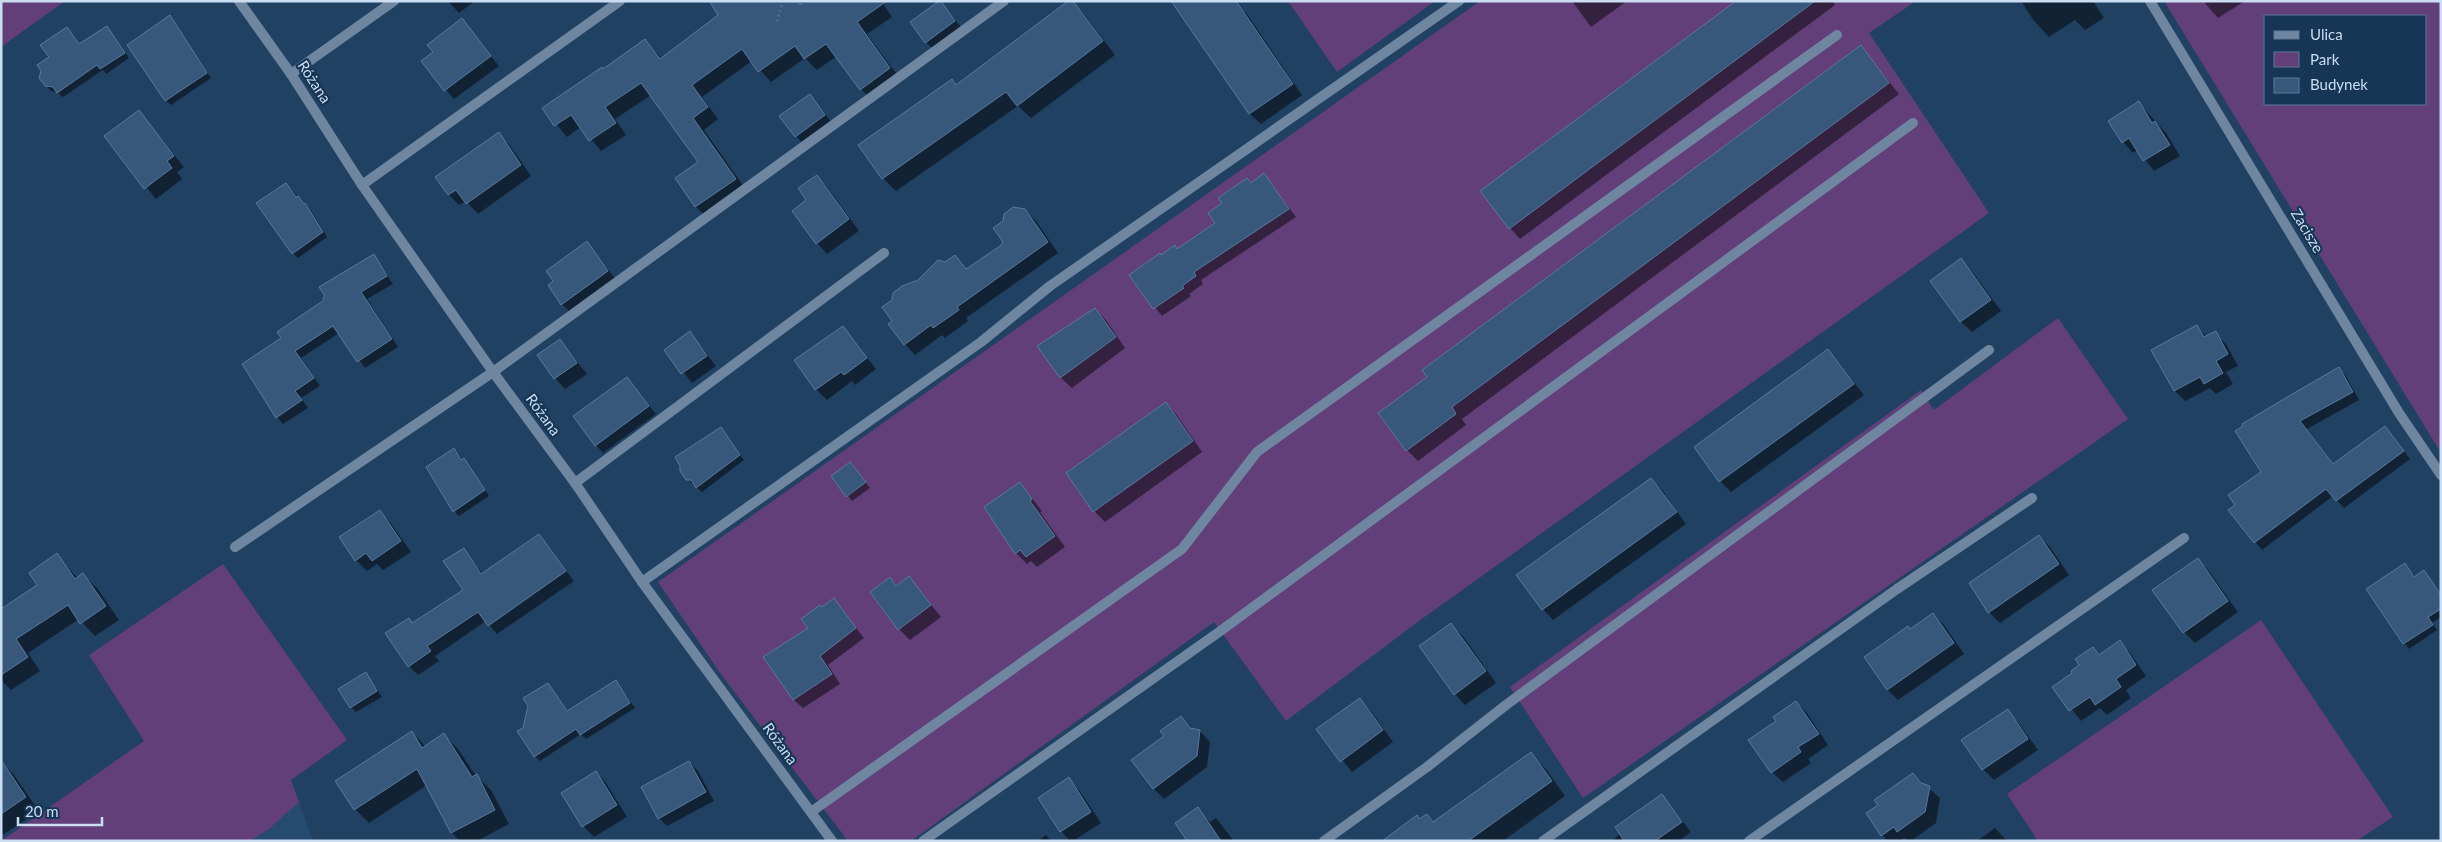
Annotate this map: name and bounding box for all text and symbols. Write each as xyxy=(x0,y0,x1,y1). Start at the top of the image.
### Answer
legend xyxy=(2264,15,2427,105)
text: Ulica xyxy=(2310,25,2343,43)
text: Park xyxy=(2310,50,2340,68)
street label: Różana xyxy=(294,57,335,106)
text: Budynek xyxy=(2310,75,2368,93)
street label: Zacisze xyxy=(2288,205,2328,256)
street label: Różana xyxy=(523,390,565,439)
street label: Różana xyxy=(760,719,802,768)
scale bar xyxy=(18,794,101,826)
text: 20 m xyxy=(25,802,59,820)

